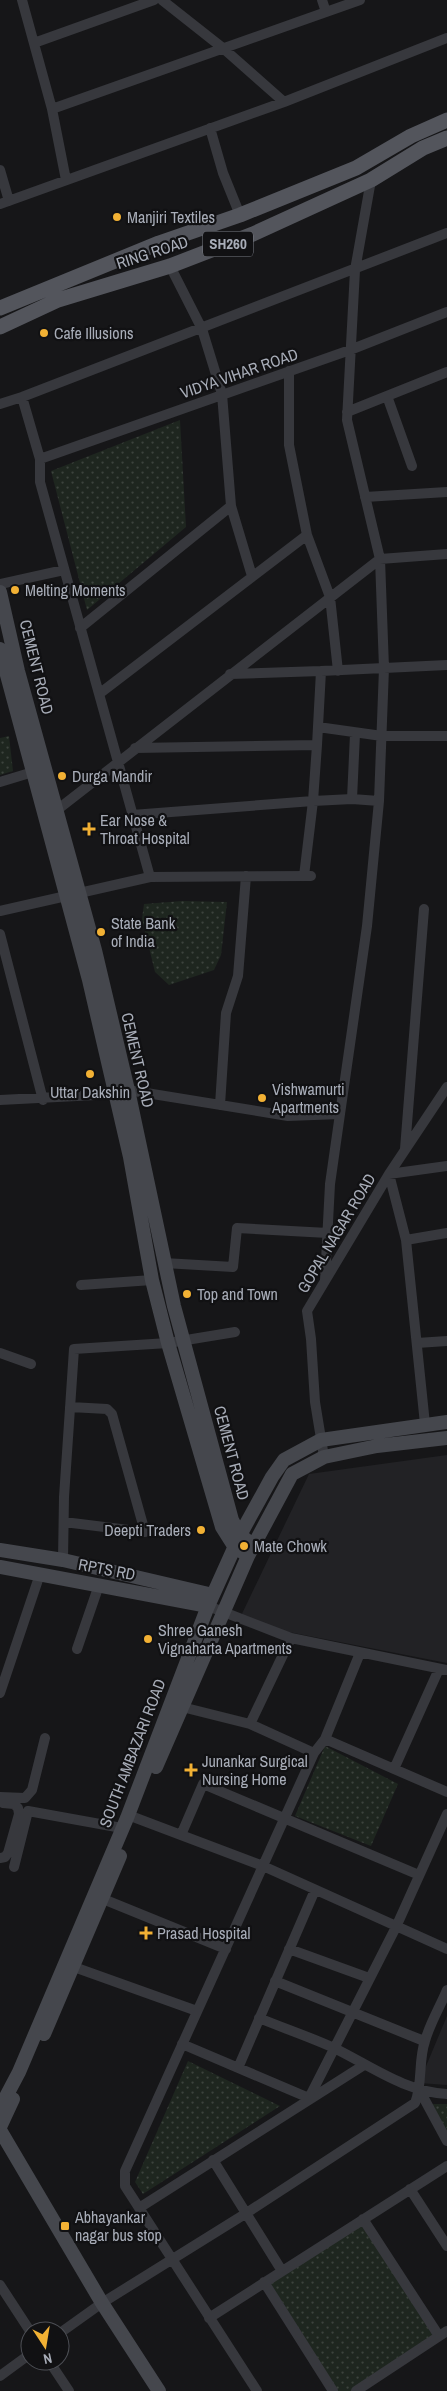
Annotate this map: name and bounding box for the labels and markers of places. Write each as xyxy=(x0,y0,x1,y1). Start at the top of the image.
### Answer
place label: Manjiri Textiles xyxy=(127,206,215,228)
marker: Manjiri Textiles xyxy=(111,211,123,223)
place label: Cafe Illusions xyxy=(54,322,134,344)
marker: Cafe Illusions xyxy=(38,327,50,339)
place label: Melting Moments xyxy=(25,579,126,601)
marker: Melting Moments xyxy=(9,584,21,596)
place label: Durga Mandir xyxy=(72,765,153,787)
marker: Durga Mandir xyxy=(56,770,68,782)
place label: Ear Nose & Throat Hospital xyxy=(100,809,190,849)
marker: Ear Nose & Throat Hospital xyxy=(82,822,96,836)
place label: State Bank of India xyxy=(111,912,176,952)
marker: State Bank of India xyxy=(95,926,107,938)
marker: Uttar Dakshin xyxy=(84,1068,96,1080)
place label: Vishwamurti Apartments xyxy=(271,1078,345,1118)
place label: Uttar Dakshin xyxy=(50,1081,130,1103)
marker: Vishwamurti Apartments xyxy=(256,1092,268,1104)
place label: Top and Town xyxy=(197,1283,278,1305)
marker: Top and Town xyxy=(181,1288,193,1300)
place label: Deepti Traders xyxy=(104,1519,191,1541)
marker: Deepti Traders xyxy=(195,1524,207,1536)
place label: Mate Chowk xyxy=(254,1535,327,1557)
marker: Mate Chowk xyxy=(238,1540,250,1552)
place label: Shree Ganesh Vignaharta Apartments xyxy=(158,1619,292,1659)
marker: Shree Ganesh Vignaharta Apartments xyxy=(142,1633,154,1645)
place label: Junankar Surgical Nursing Home xyxy=(202,1750,308,1790)
marker: Junankar Surgical Nursing Home xyxy=(184,1763,198,1777)
place label: Prasad Hospital xyxy=(157,1922,250,1944)
marker: Prasad Hospital xyxy=(139,1926,153,1940)
place label: Abhayankar nagar bus stop xyxy=(74,2206,162,2246)
marker: Abhayankar nagar bus stop xyxy=(59,2220,71,2232)

